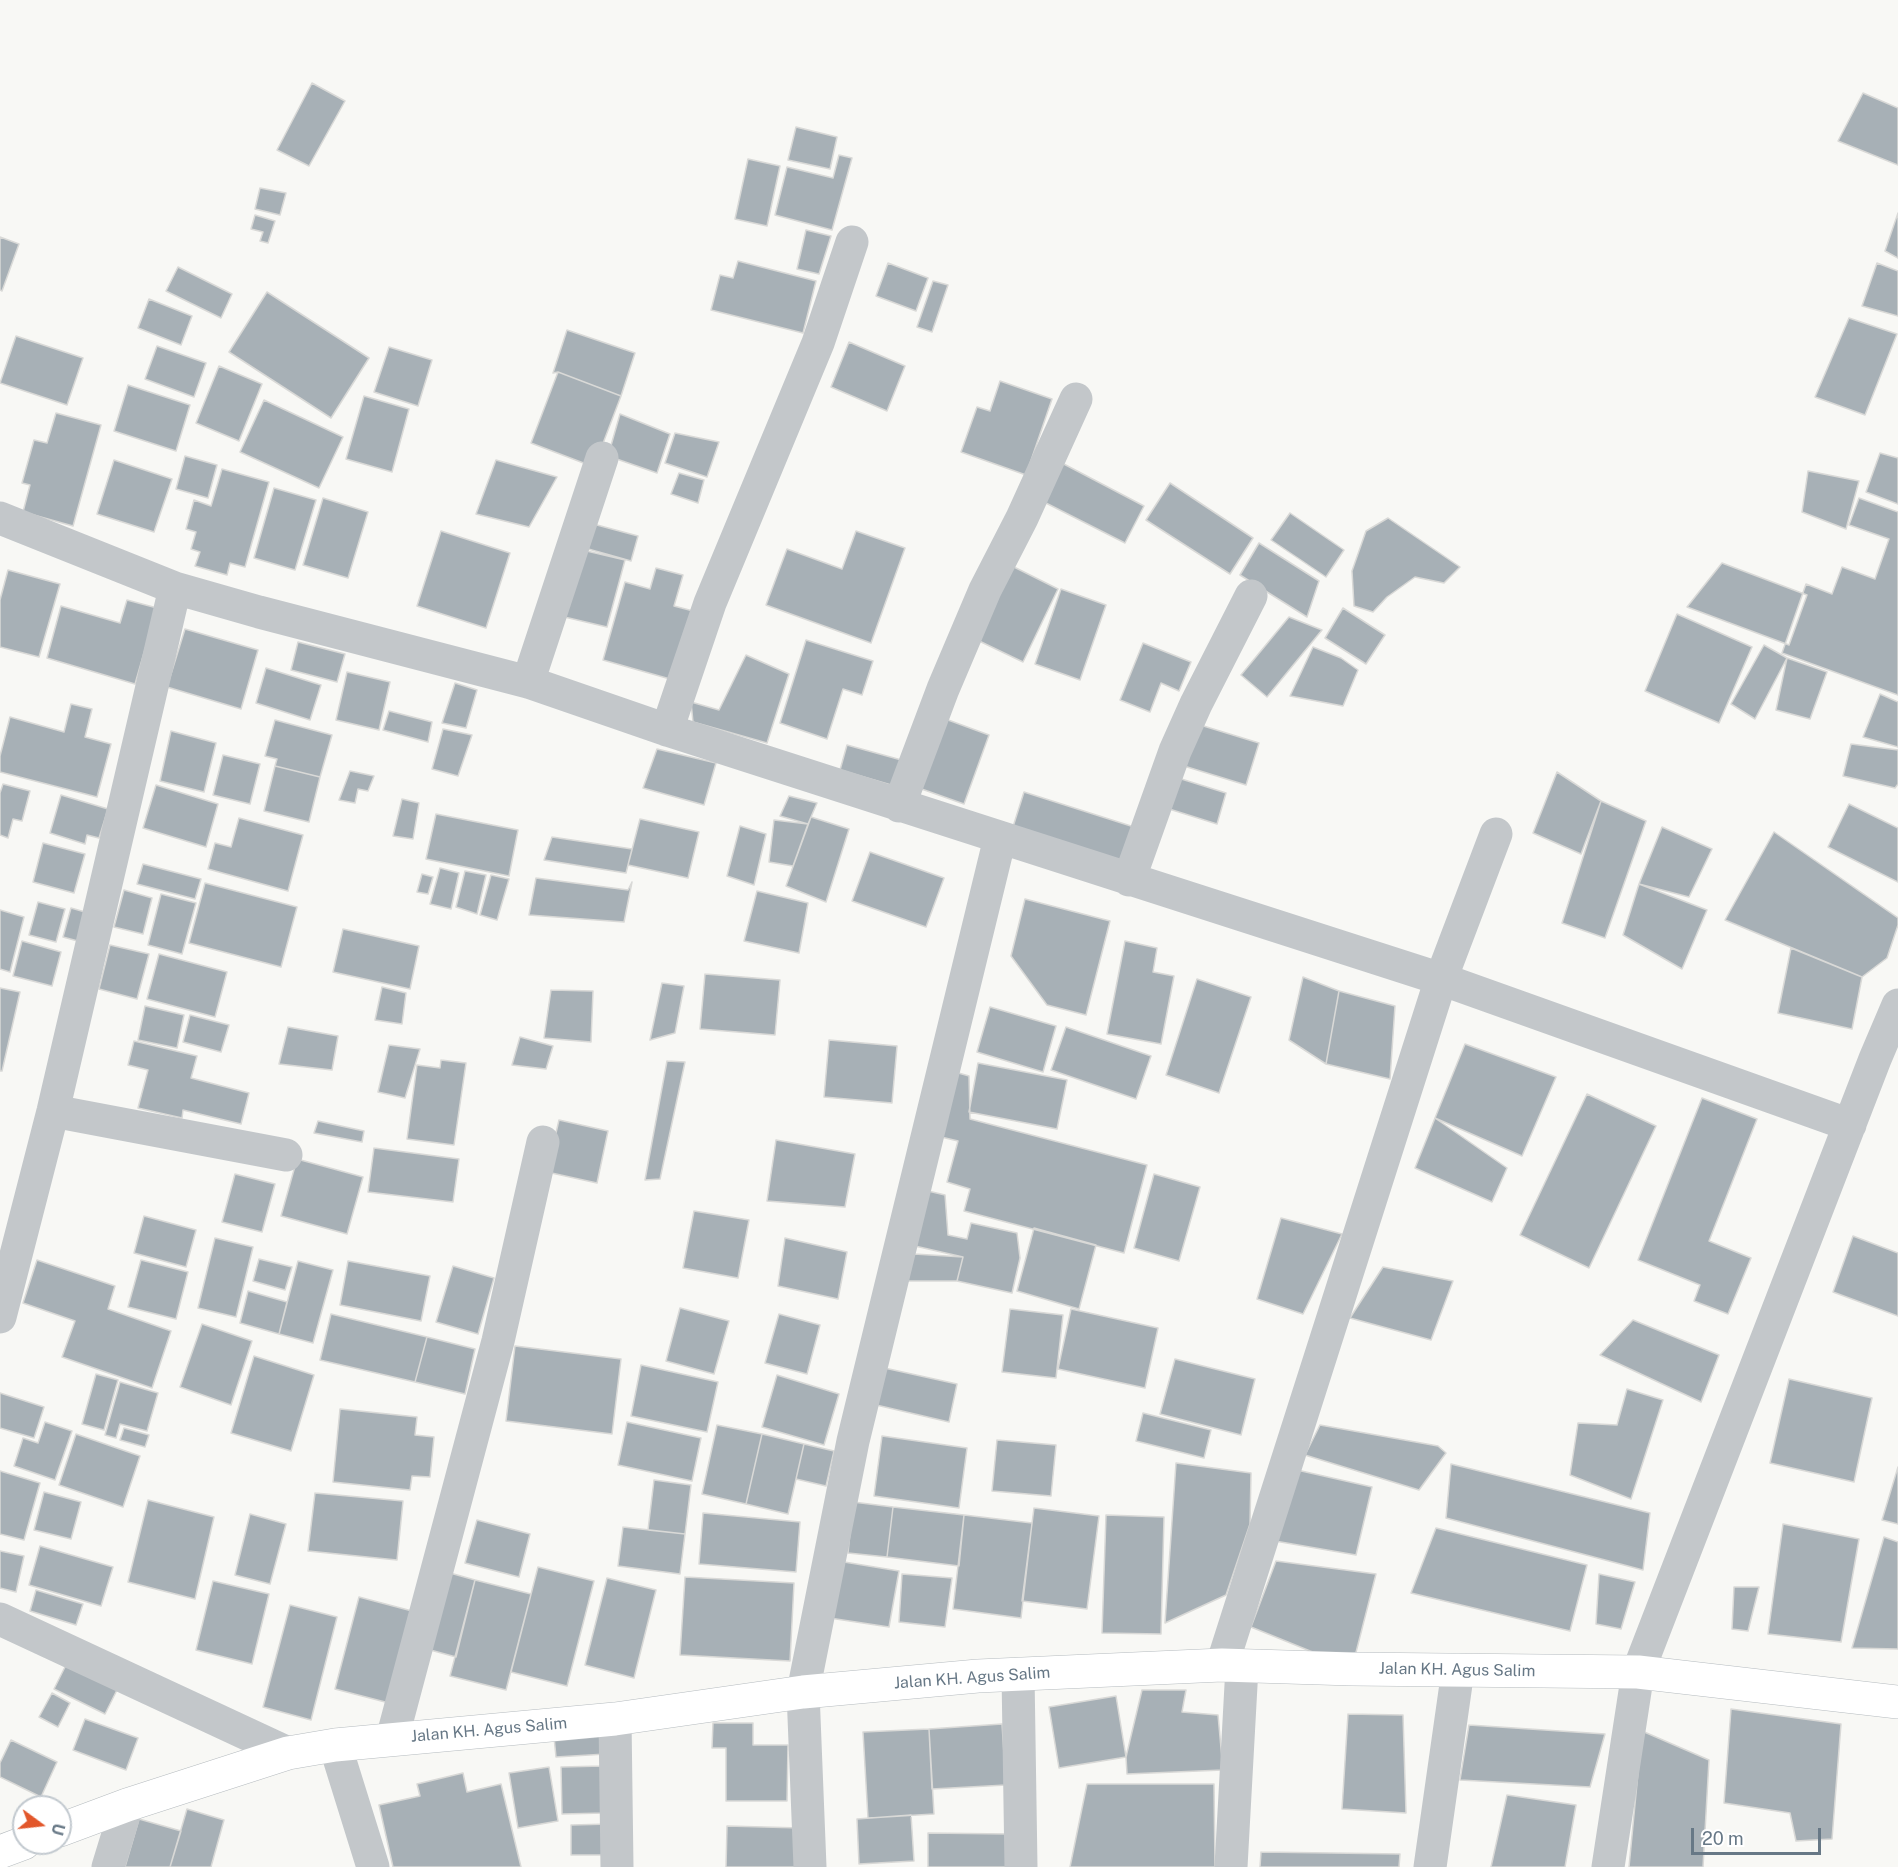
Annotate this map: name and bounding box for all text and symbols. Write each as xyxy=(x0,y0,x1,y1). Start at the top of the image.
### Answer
street label: Jalan KH. Agus Salim xyxy=(1378,1659,1536,1681)
street label: Jalan KH. Agus Salim xyxy=(893,1663,1051,1693)
street label: Jalan KH. Agus Salim xyxy=(410,1714,568,1746)
north arrow xyxy=(12,1795,72,1855)
scale bar xyxy=(1694,1816,1824,1854)
text: U xyxy=(47,1821,69,1837)
text: 20 m xyxy=(1702,1828,1744,1849)

